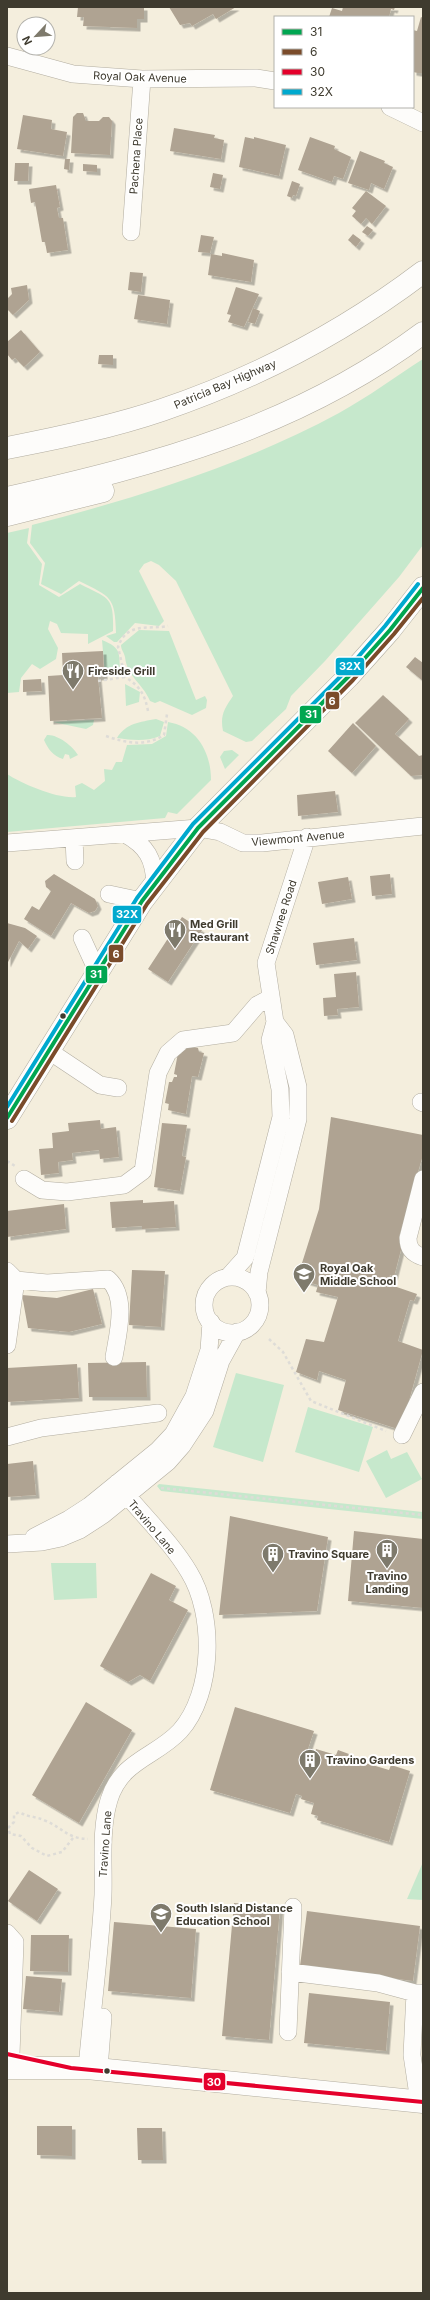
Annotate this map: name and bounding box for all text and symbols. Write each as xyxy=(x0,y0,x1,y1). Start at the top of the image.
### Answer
north arrow xyxy=(16,16,56,56)
legend xyxy=(274,16,414,108)
text: 31 xyxy=(310,24,322,39)
text: N xyxy=(19,34,35,47)
text: 6 xyxy=(310,44,317,59)
text: 30 xyxy=(310,64,325,79)
street label: Royal Oak Avenue xyxy=(93,68,187,86)
text: 32X xyxy=(310,84,333,99)
street label: Pachena Place xyxy=(126,117,146,195)
street label: Patricia Bay Highway xyxy=(172,356,278,412)
line badge: 32X xyxy=(335,657,365,676)
restaurant icon: Fireside Grill xyxy=(60,658,86,691)
text: 32X xyxy=(339,659,361,673)
place label: Fireside Grill xyxy=(88,664,155,678)
line badge: 6 xyxy=(325,691,340,710)
text: 6 xyxy=(328,694,336,708)
line badge: 31 xyxy=(299,705,322,724)
text: 31 xyxy=(305,707,317,721)
street label: Viewmont Avenue xyxy=(251,827,345,849)
street label: Shawnee Road xyxy=(262,878,300,956)
line badge: 32X xyxy=(112,905,142,924)
text: 32X xyxy=(116,907,138,921)
restaurant icon: Med Grill Restaurant xyxy=(162,917,188,950)
place label: Med Grill Restaurant xyxy=(190,917,249,944)
line badge: 6 xyxy=(108,944,124,963)
text: 6 xyxy=(112,947,120,961)
line badge: 31 xyxy=(85,965,108,984)
text: 31 xyxy=(90,967,102,981)
unlabelled marker xyxy=(58,1011,68,1021)
school or university icon: Royal Oak Middle School xyxy=(291,1261,317,1294)
place label: Royal Oak Middle School xyxy=(320,1261,396,1288)
street label: Travino Lane xyxy=(125,1497,179,1557)
building icon: Travino Landing xyxy=(374,1537,400,1570)
building icon: Travino Square xyxy=(260,1541,286,1574)
place label: Travino Square xyxy=(288,1547,370,1561)
place label: Travino Landing xyxy=(365,1569,409,1596)
building icon: Travino Gardens xyxy=(297,1747,323,1780)
place label: Travino Gardens xyxy=(326,1753,414,1767)
street label: Travino Lane xyxy=(96,1810,114,1878)
school or university icon: South Island Distance Education School xyxy=(148,1901,174,1934)
place label: South Island Distance Education School xyxy=(176,1901,293,1928)
unlabelled marker xyxy=(102,2066,112,2076)
line badge: 30 xyxy=(203,2072,226,2091)
text: 30 xyxy=(207,2075,221,2089)

